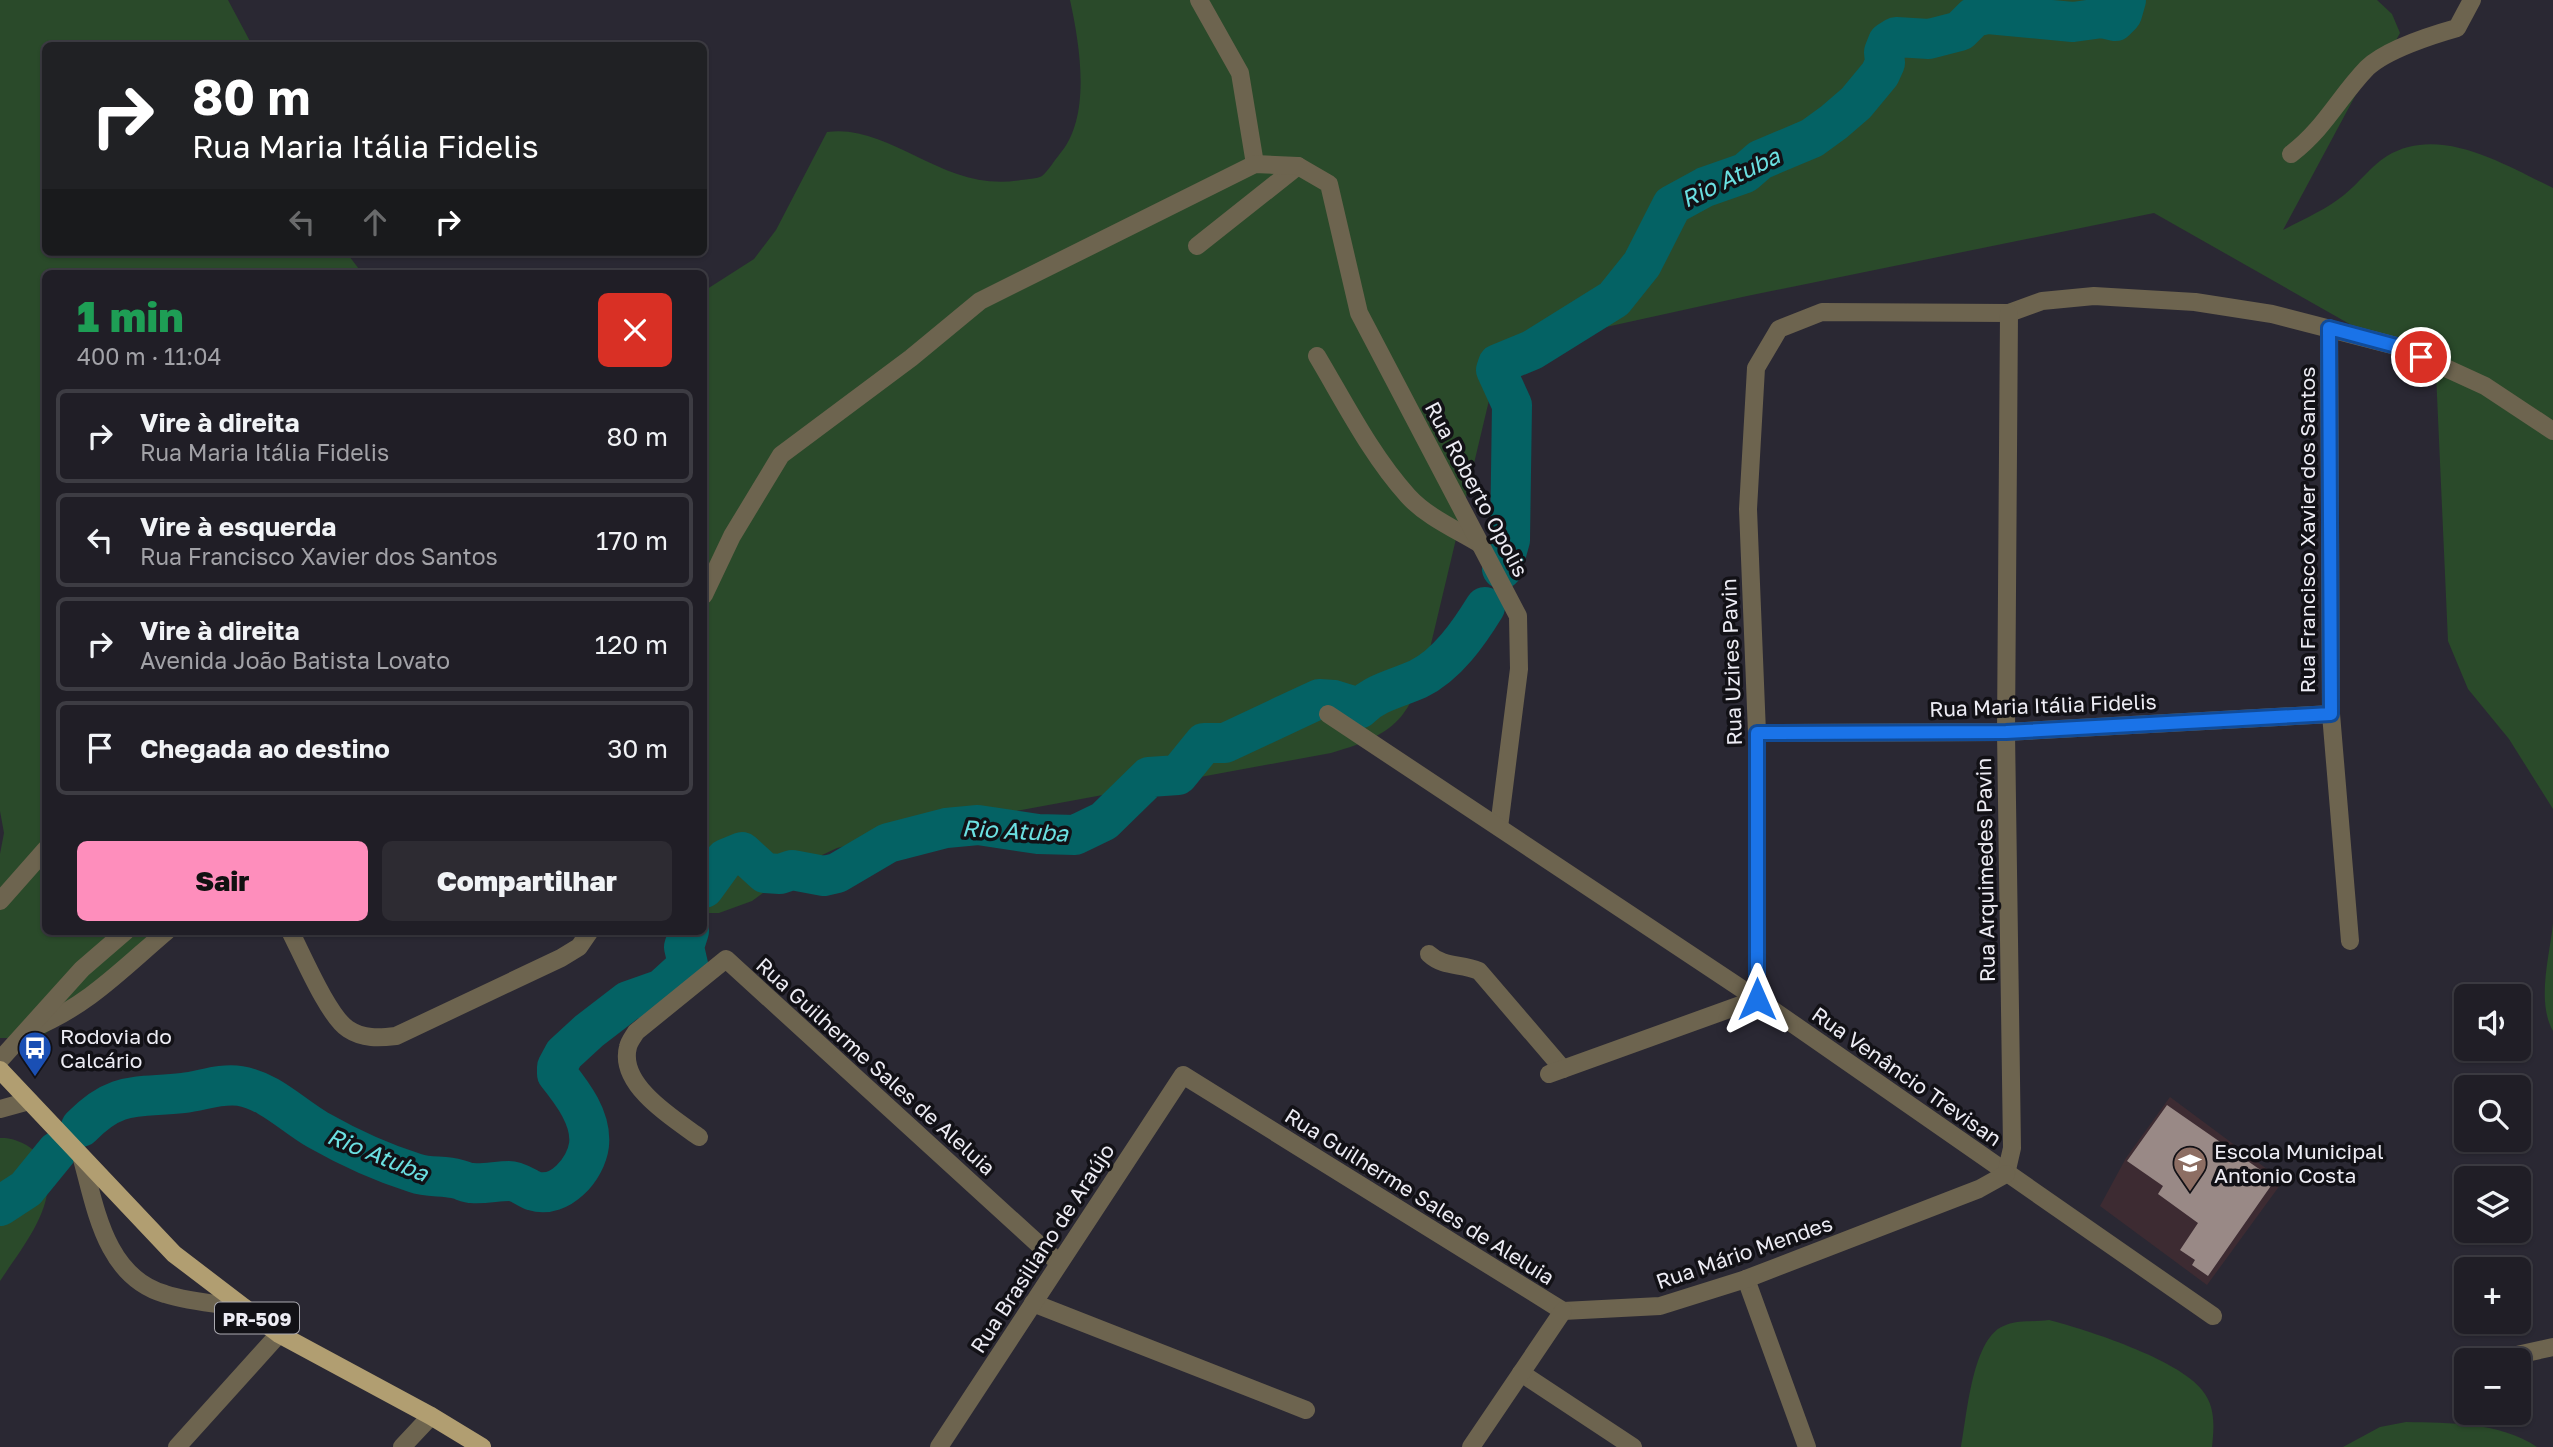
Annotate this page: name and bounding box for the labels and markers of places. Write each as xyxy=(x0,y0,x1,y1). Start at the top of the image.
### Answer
pin xyxy=(2391,327,2451,387)
place label: Rodovia do Calcário xyxy=(60,1023,172,1073)
bus stop icon: Rodovia do Calcário xyxy=(16,1029,54,1078)
place label: Escola Municipal Antonio Costa xyxy=(2214,1138,2384,1188)
school or university icon: Escola Municipal Antonio Costa xyxy=(2171,1144,2209,1193)

